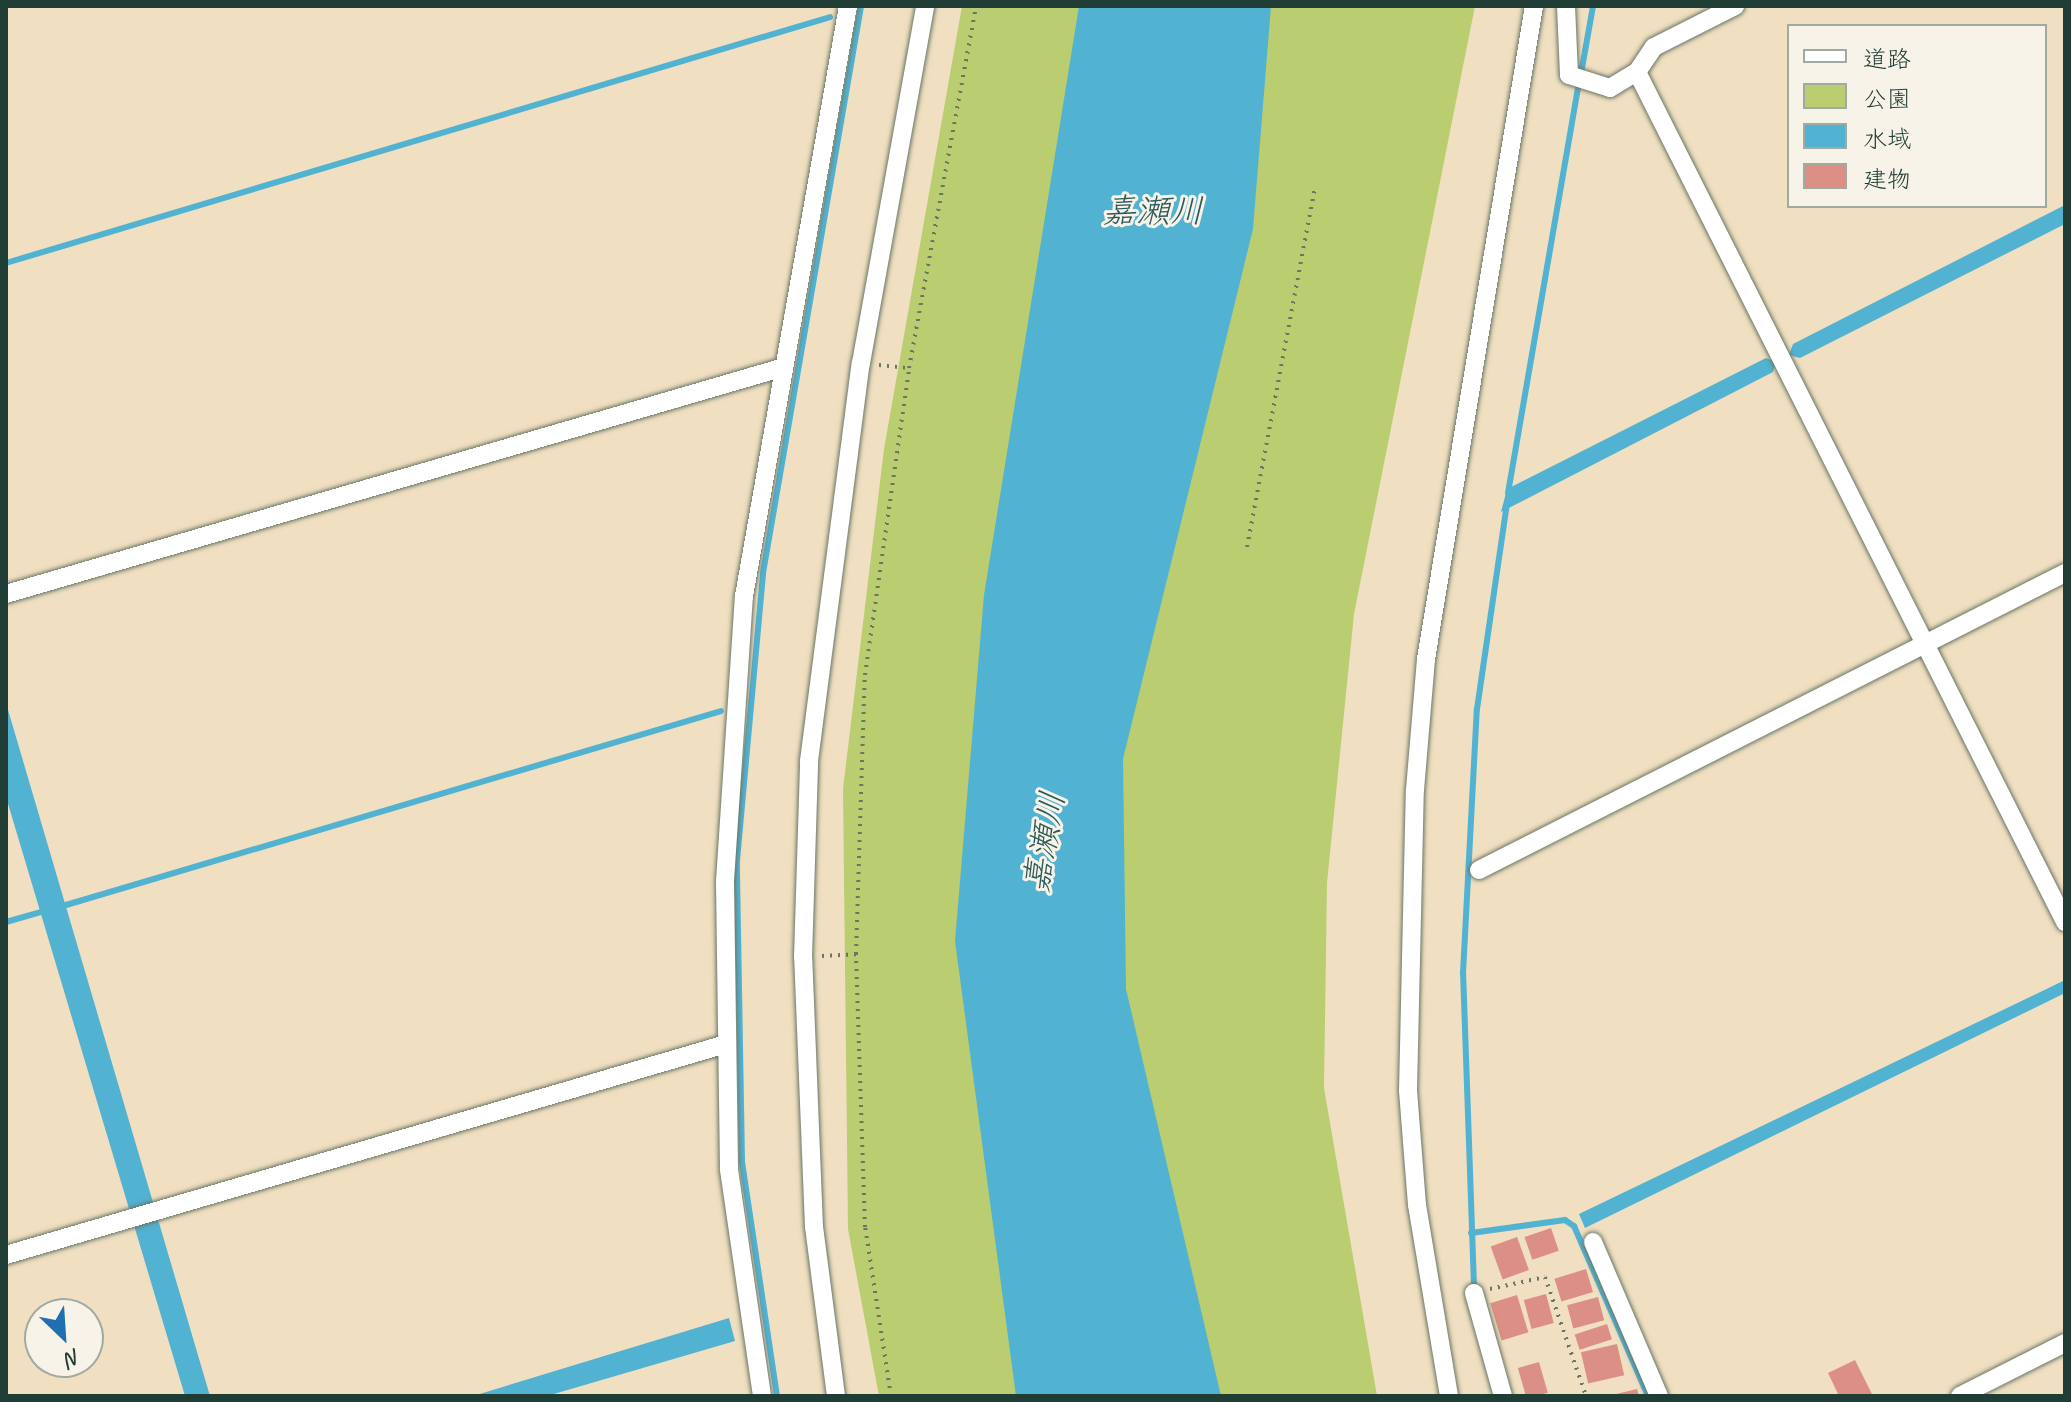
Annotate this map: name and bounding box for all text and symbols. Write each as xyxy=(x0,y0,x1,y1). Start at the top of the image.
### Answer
legend xyxy=(1787,24,2047,208)
text: 道路 xyxy=(1863,44,1911,74)
text: 公園 xyxy=(1863,84,1911,114)
text: 水域 xyxy=(1863,124,1911,154)
text: 建物 xyxy=(1863,164,1911,194)
water label: 嘉瀬川 xyxy=(1102,191,1204,231)
water label: 嘉瀬川 xyxy=(1015,788,1073,896)
north arrow xyxy=(24,1298,104,1378)
text: N xyxy=(61,1342,85,1374)

